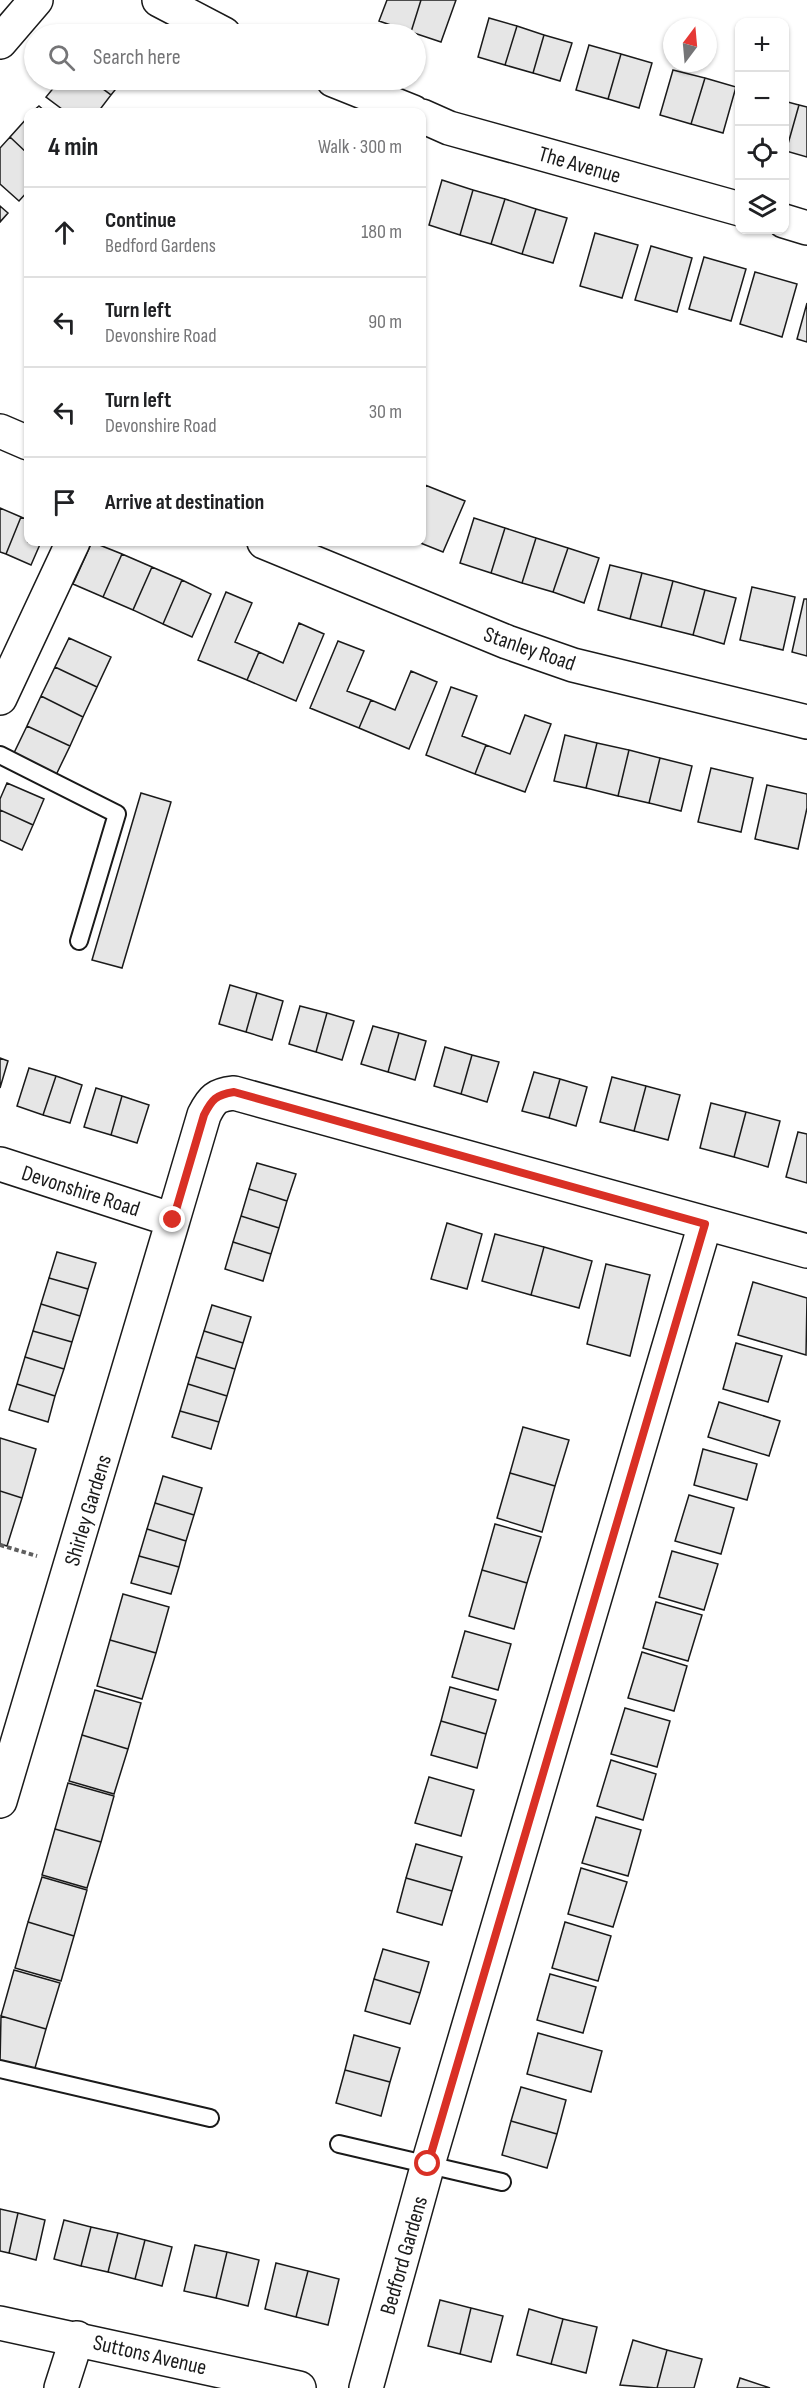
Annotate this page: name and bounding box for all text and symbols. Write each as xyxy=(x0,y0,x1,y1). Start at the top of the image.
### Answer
north arrow xyxy=(663,18,717,72)
map controls xyxy=(735,18,789,234)
button: + xyxy=(735,18,789,72)
search box xyxy=(24,24,426,90)
icon: search xyxy=(45,41,78,74)
text: Search here xyxy=(93,44,180,71)
button: − xyxy=(735,72,789,126)
button: locate xyxy=(735,126,789,180)
text: 4 min xyxy=(48,132,98,163)
text: Walk · 300 m xyxy=(318,135,402,159)
street label: The Avenue xyxy=(535,141,624,190)
button: layers xyxy=(735,180,789,234)
text: Continue xyxy=(105,207,176,234)
icon: ahead xyxy=(48,216,81,249)
text: 180 m xyxy=(361,220,402,244)
text: Bedford Gardens xyxy=(105,234,216,258)
text: Turn left xyxy=(105,297,171,324)
icon: left xyxy=(48,306,81,339)
text: 90 m xyxy=(368,310,402,334)
text: Devonshire Road xyxy=(105,324,217,348)
text: Turn left xyxy=(105,387,171,414)
icon: left xyxy=(48,396,81,429)
text: 30 m xyxy=(369,400,402,424)
text: Devonshire Road xyxy=(105,414,217,438)
icon: arrive xyxy=(48,486,81,519)
text: Arrive at destination xyxy=(105,489,264,516)
street label: Stanley Road xyxy=(480,621,579,678)
street label: Devonshire Road xyxy=(18,1160,143,1223)
route end xyxy=(159,1206,185,1232)
street label: Shirley Gardens xyxy=(59,1452,118,1569)
route start xyxy=(414,2150,440,2176)
street label: Bedford Gardens xyxy=(375,2193,434,2318)
street label: Suttons Avenue xyxy=(90,2329,209,2382)

